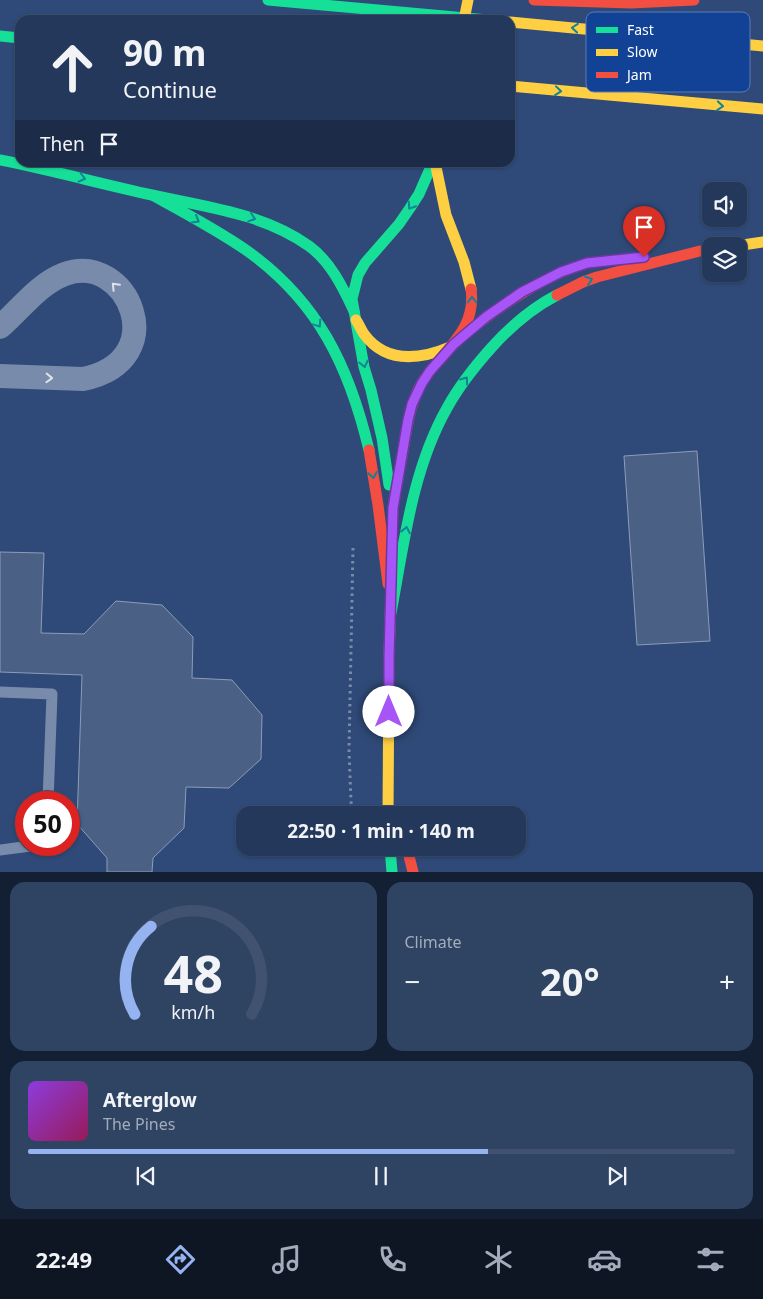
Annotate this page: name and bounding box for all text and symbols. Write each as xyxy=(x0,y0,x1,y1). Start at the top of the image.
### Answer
legend xyxy=(586,12,750,92)
text: Fast xyxy=(627,20,654,39)
one-way arrow xyxy=(571,23,579,34)
text: 90 m xyxy=(123,29,206,76)
icon: ahead xyxy=(40,35,105,100)
text: Slow xyxy=(627,42,658,61)
text: Jam xyxy=(625,65,652,84)
text: Continue xyxy=(123,74,217,104)
one-way arrow xyxy=(555,85,563,96)
one-way arrow xyxy=(717,100,725,111)
icon: arrive xyxy=(95,130,123,158)
text: Then xyxy=(40,131,85,157)
one-way arrow xyxy=(77,172,86,183)
map controls xyxy=(702,182,747,282)
button: sound xyxy=(702,182,747,227)
one-way arrow xyxy=(408,200,417,209)
pin xyxy=(623,206,665,257)
one-way arrow xyxy=(248,212,256,222)
icon: arrive xyxy=(630,213,658,241)
one-way arrow xyxy=(191,214,200,224)
button: layers xyxy=(702,237,747,282)
one-way arrow xyxy=(584,276,593,286)
one-way arrow xyxy=(112,282,121,291)
one-way arrow xyxy=(467,295,477,303)
one-way arrow xyxy=(312,319,322,328)
one-way arrow xyxy=(358,360,369,369)
one-way arrow xyxy=(45,373,53,383)
one-way arrow xyxy=(459,376,468,386)
one-way arrow xyxy=(367,471,377,480)
one-way arrow xyxy=(401,526,411,535)
position arrow xyxy=(362,685,414,737)
speed limit sign: 50 xyxy=(15,791,80,856)
text: 22:50 · 1 min · 140 m xyxy=(287,818,475,844)
text: Climate xyxy=(405,931,462,953)
text: 48 xyxy=(164,937,223,1008)
text: 20° xyxy=(540,955,600,1007)
text: − xyxy=(405,962,421,1000)
text: + xyxy=(719,962,735,1000)
text: km/h xyxy=(171,1000,215,1024)
text: Afterglow xyxy=(103,1087,197,1113)
text: The Pines xyxy=(103,1113,175,1135)
icon: previous xyxy=(132,1162,160,1190)
icon: pause xyxy=(367,1162,395,1190)
icon: next xyxy=(603,1162,631,1190)
icon: directions xyxy=(163,1242,198,1277)
icon: music xyxy=(269,1242,304,1277)
icon: phone xyxy=(375,1242,410,1277)
icon: climate xyxy=(481,1242,516,1277)
icon: car xyxy=(587,1242,622,1277)
icon: filters xyxy=(693,1242,728,1277)
text: 22:49 xyxy=(35,1244,92,1274)

